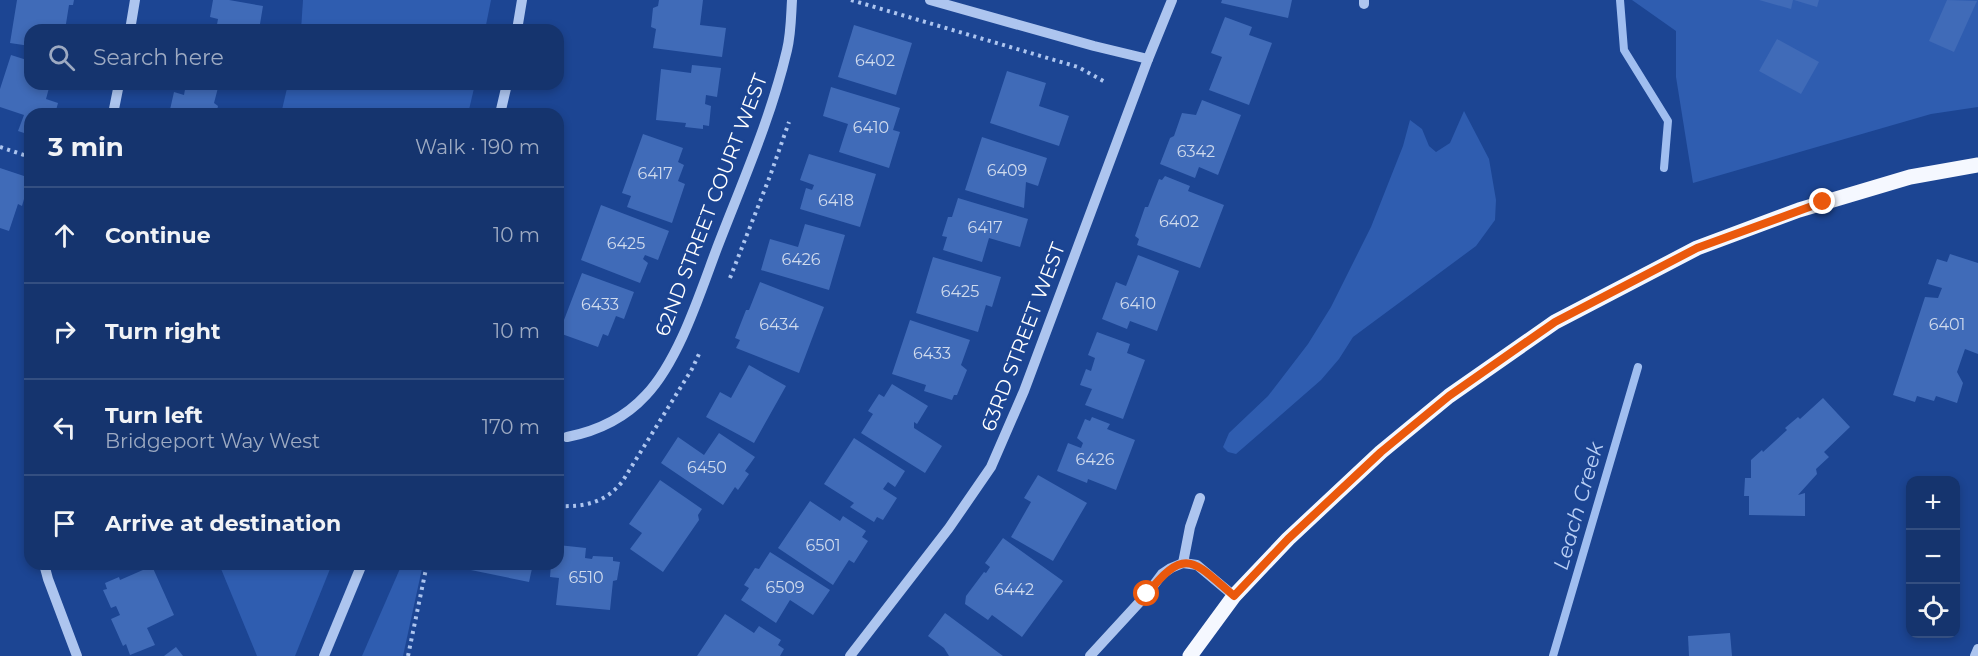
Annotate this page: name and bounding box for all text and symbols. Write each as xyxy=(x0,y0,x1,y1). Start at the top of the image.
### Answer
search box xyxy=(24,24,564,90)
icon: search xyxy=(45,41,78,74)
text: Search here xyxy=(93,44,224,71)
house number: 6402 xyxy=(855,51,895,70)
street label: 62ND STREET COURT WEST xyxy=(650,70,772,340)
house number: 6410 xyxy=(853,118,889,137)
text: 3 min xyxy=(48,131,124,163)
text: Walk · 190 m xyxy=(415,135,540,159)
house number: 6342 xyxy=(1177,142,1215,161)
house number: 6409 xyxy=(987,161,1027,180)
house number: 6417 xyxy=(637,164,673,183)
route end xyxy=(1809,188,1835,214)
house number: 6418 xyxy=(818,191,854,210)
house number: 6402 xyxy=(1159,212,1199,231)
house number: 6417 xyxy=(967,218,1003,237)
icon: ahead xyxy=(48,219,81,252)
text: Continue xyxy=(105,222,211,249)
text: 10 m xyxy=(493,223,540,247)
house number: 6425 xyxy=(607,234,645,253)
street label: 63RD STREET WEST xyxy=(976,239,1070,435)
house number: 6426 xyxy=(781,250,821,269)
house number: 6425 xyxy=(941,282,979,301)
house number: 6410 xyxy=(1120,294,1156,313)
house number: 6433 xyxy=(581,295,619,314)
icon: right xyxy=(48,315,81,348)
house number: 6434 xyxy=(759,315,799,334)
house number: 6401 xyxy=(1929,315,1965,334)
text: Turn right xyxy=(105,318,220,345)
text: 10 m xyxy=(493,319,540,343)
house number: 6433 xyxy=(913,344,951,363)
text: Turn left xyxy=(105,402,203,429)
icon: left xyxy=(48,411,81,444)
text: 170 m xyxy=(482,415,540,439)
text: Bridgeport Way West xyxy=(105,429,320,453)
water label: Leach Creek xyxy=(1548,438,1609,573)
house number: 6426 xyxy=(1075,450,1115,469)
house number: 6450 xyxy=(687,458,727,477)
map controls xyxy=(1906,476,1960,638)
button: + xyxy=(1906,476,1960,530)
icon: arrive xyxy=(48,507,81,540)
text: Arrive at destination xyxy=(105,510,341,537)
button: − xyxy=(1906,530,1960,584)
house number: 6501 xyxy=(805,536,841,555)
house number: 6510 xyxy=(568,568,604,587)
house number: 6509 xyxy=(765,578,805,597)
house number: 6442 xyxy=(994,580,1034,599)
route start xyxy=(1133,580,1159,606)
button: locate xyxy=(1906,584,1960,638)

